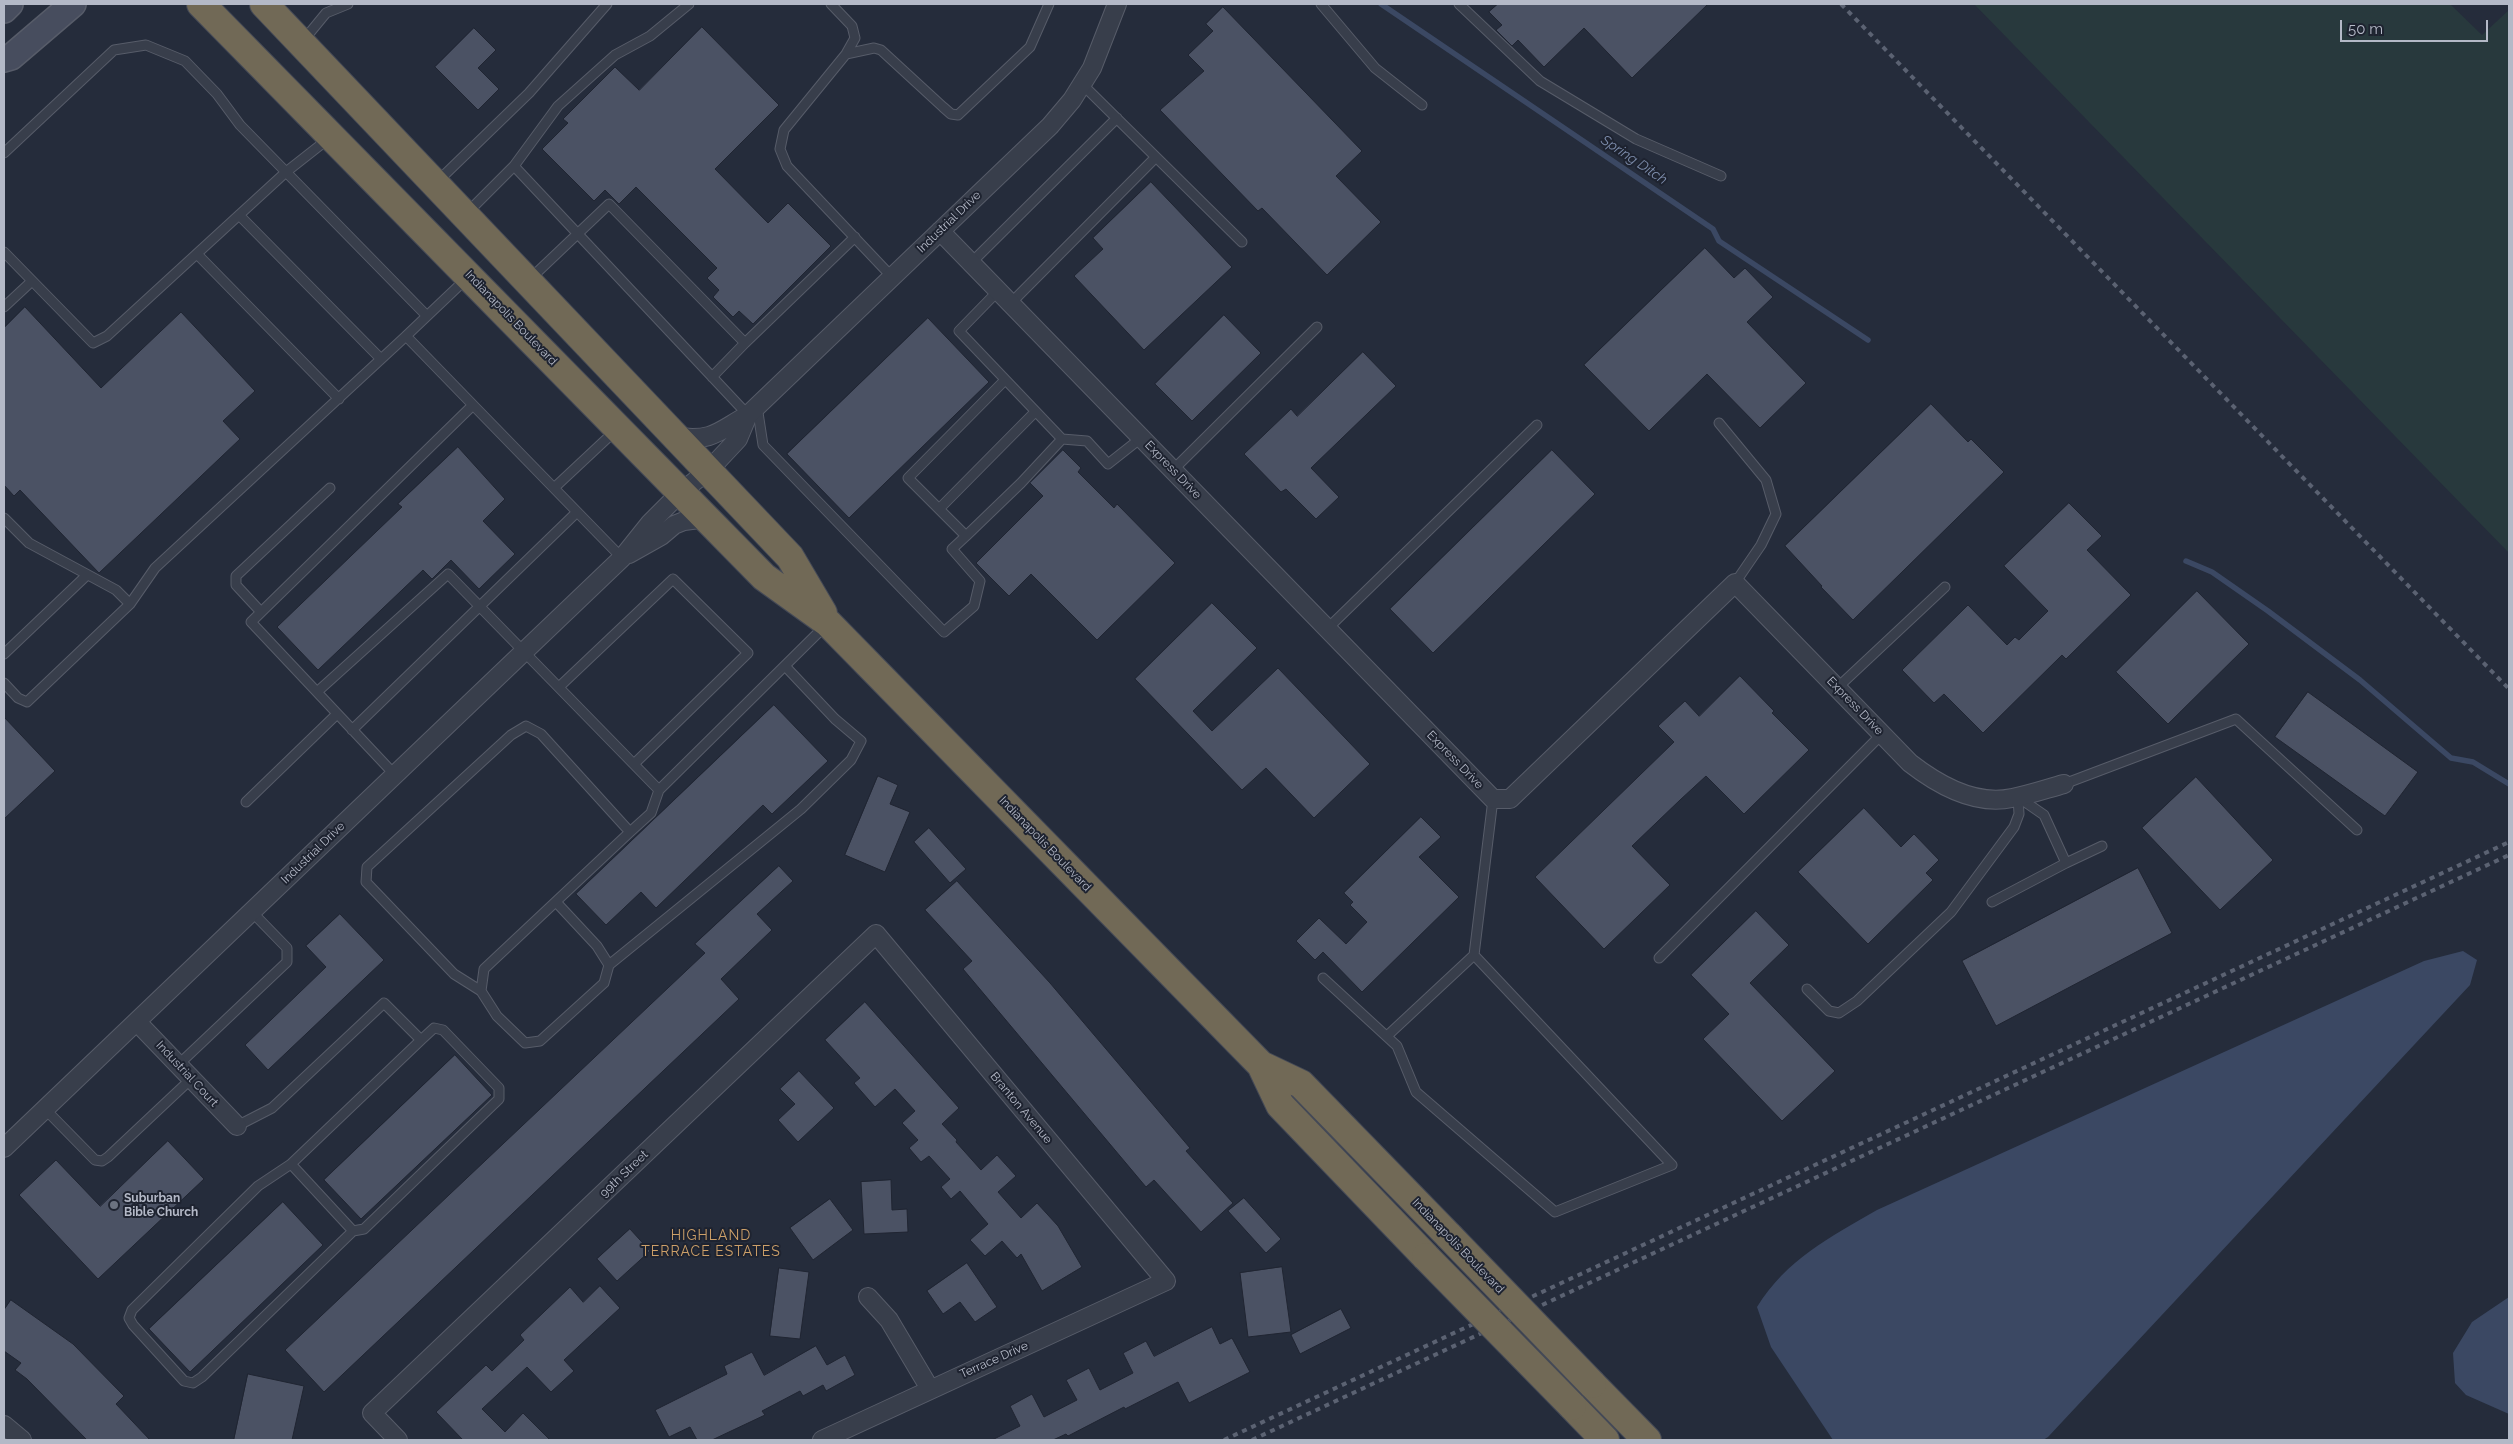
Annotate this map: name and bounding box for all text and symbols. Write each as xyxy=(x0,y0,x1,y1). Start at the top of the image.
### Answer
scale bar xyxy=(2343,10,2490,42)
text: 50 m xyxy=(2348,20,2383,38)
water label: Spring Ditch xyxy=(1598,132,1670,188)
street label: Industrial Drive xyxy=(914,188,984,256)
street label: Indianapolis Boulevard xyxy=(462,268,560,368)
street label: Express Drive xyxy=(1142,438,1204,502)
street label: Express Drive xyxy=(1824,674,1886,738)
street label: Express Drive xyxy=(1424,728,1486,792)
street label: Indianapolis Boulevard xyxy=(996,794,1094,894)
street label: Industrial Drive xyxy=(278,819,348,887)
street label: Industrial Court xyxy=(153,1038,221,1110)
street label: Branton Avenue xyxy=(987,1069,1055,1147)
street label: 99th Street xyxy=(597,1147,651,1201)
place label: Suburban Bible Church xyxy=(124,1191,198,1219)
street label: Indianapolis Boulevard xyxy=(1409,1196,1507,1296)
marker: Suburban Bible Church xyxy=(108,1199,120,1211)
district label: HIGHLAND TERRACE ESTATES xyxy=(639,1228,783,1260)
street label: Terrace Drive xyxy=(958,1339,1030,1381)

